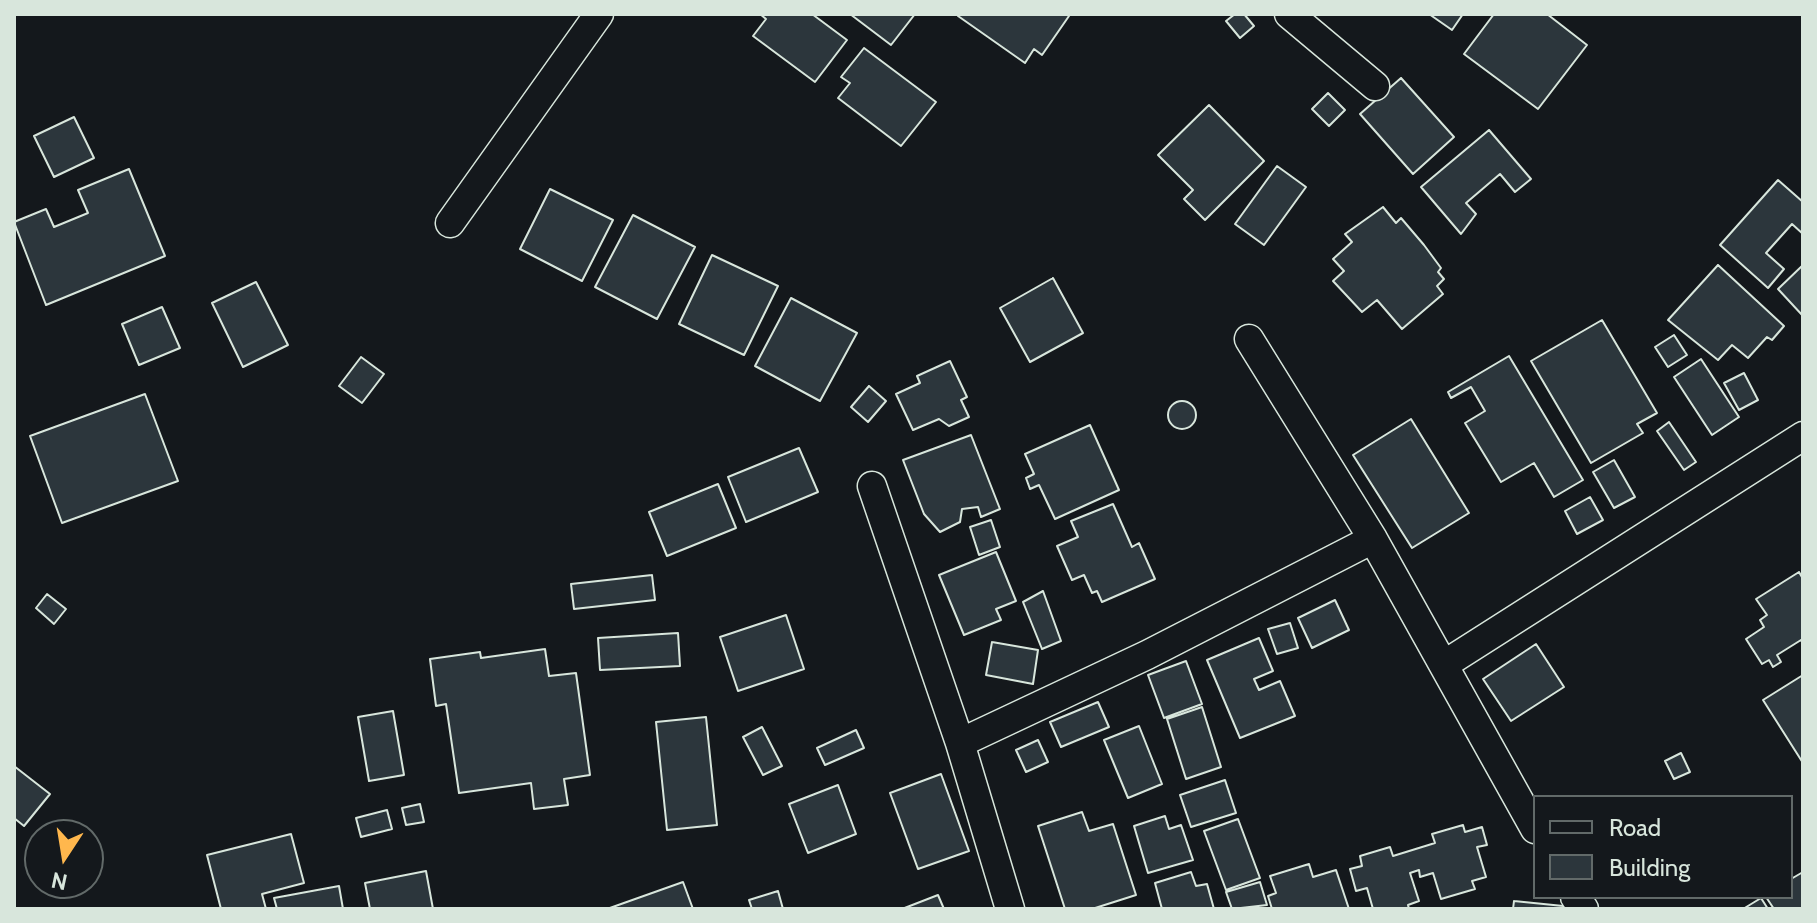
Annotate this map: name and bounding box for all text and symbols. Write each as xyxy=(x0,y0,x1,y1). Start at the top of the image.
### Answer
legend xyxy=(1533,795,1793,899)
text: Road xyxy=(1609,813,1661,842)
north arrow xyxy=(24,819,104,899)
text: Building xyxy=(1609,853,1690,882)
text: N xyxy=(49,866,70,896)

